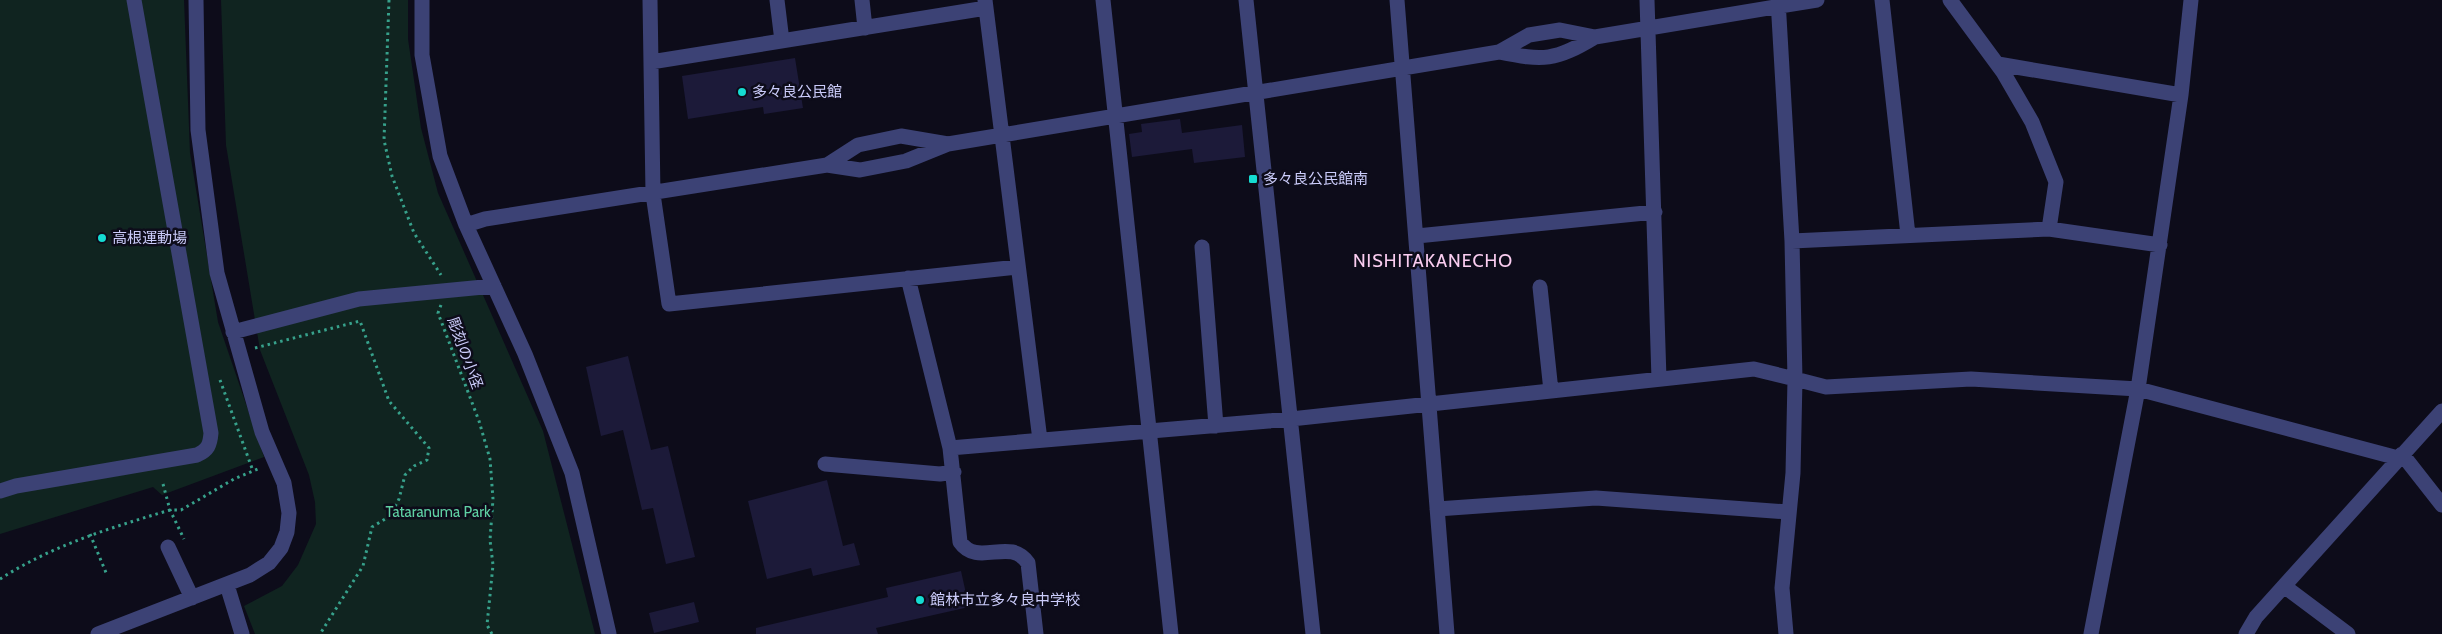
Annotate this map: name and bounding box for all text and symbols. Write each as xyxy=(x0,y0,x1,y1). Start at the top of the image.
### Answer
place label: 多々良公民館 xyxy=(752,83,842,101)
marker: 多々良公民館 xyxy=(736,86,748,98)
place label: 多々良公民館南 xyxy=(1263,170,1368,188)
marker: 多々良公民館南 xyxy=(1247,173,1259,185)
place label: 高根運動場 xyxy=(112,229,187,247)
marker: 高根運動場 xyxy=(96,232,108,244)
district label: NISHITAKANECHO xyxy=(1353,250,1513,272)
street label: 彫刻の小径 xyxy=(444,315,486,391)
park label: Tataranuma Park xyxy=(385,503,491,521)
place label: 館林市立多々良中学校 xyxy=(930,591,1080,609)
marker: 館林市立多々良中学校 xyxy=(914,594,926,606)

